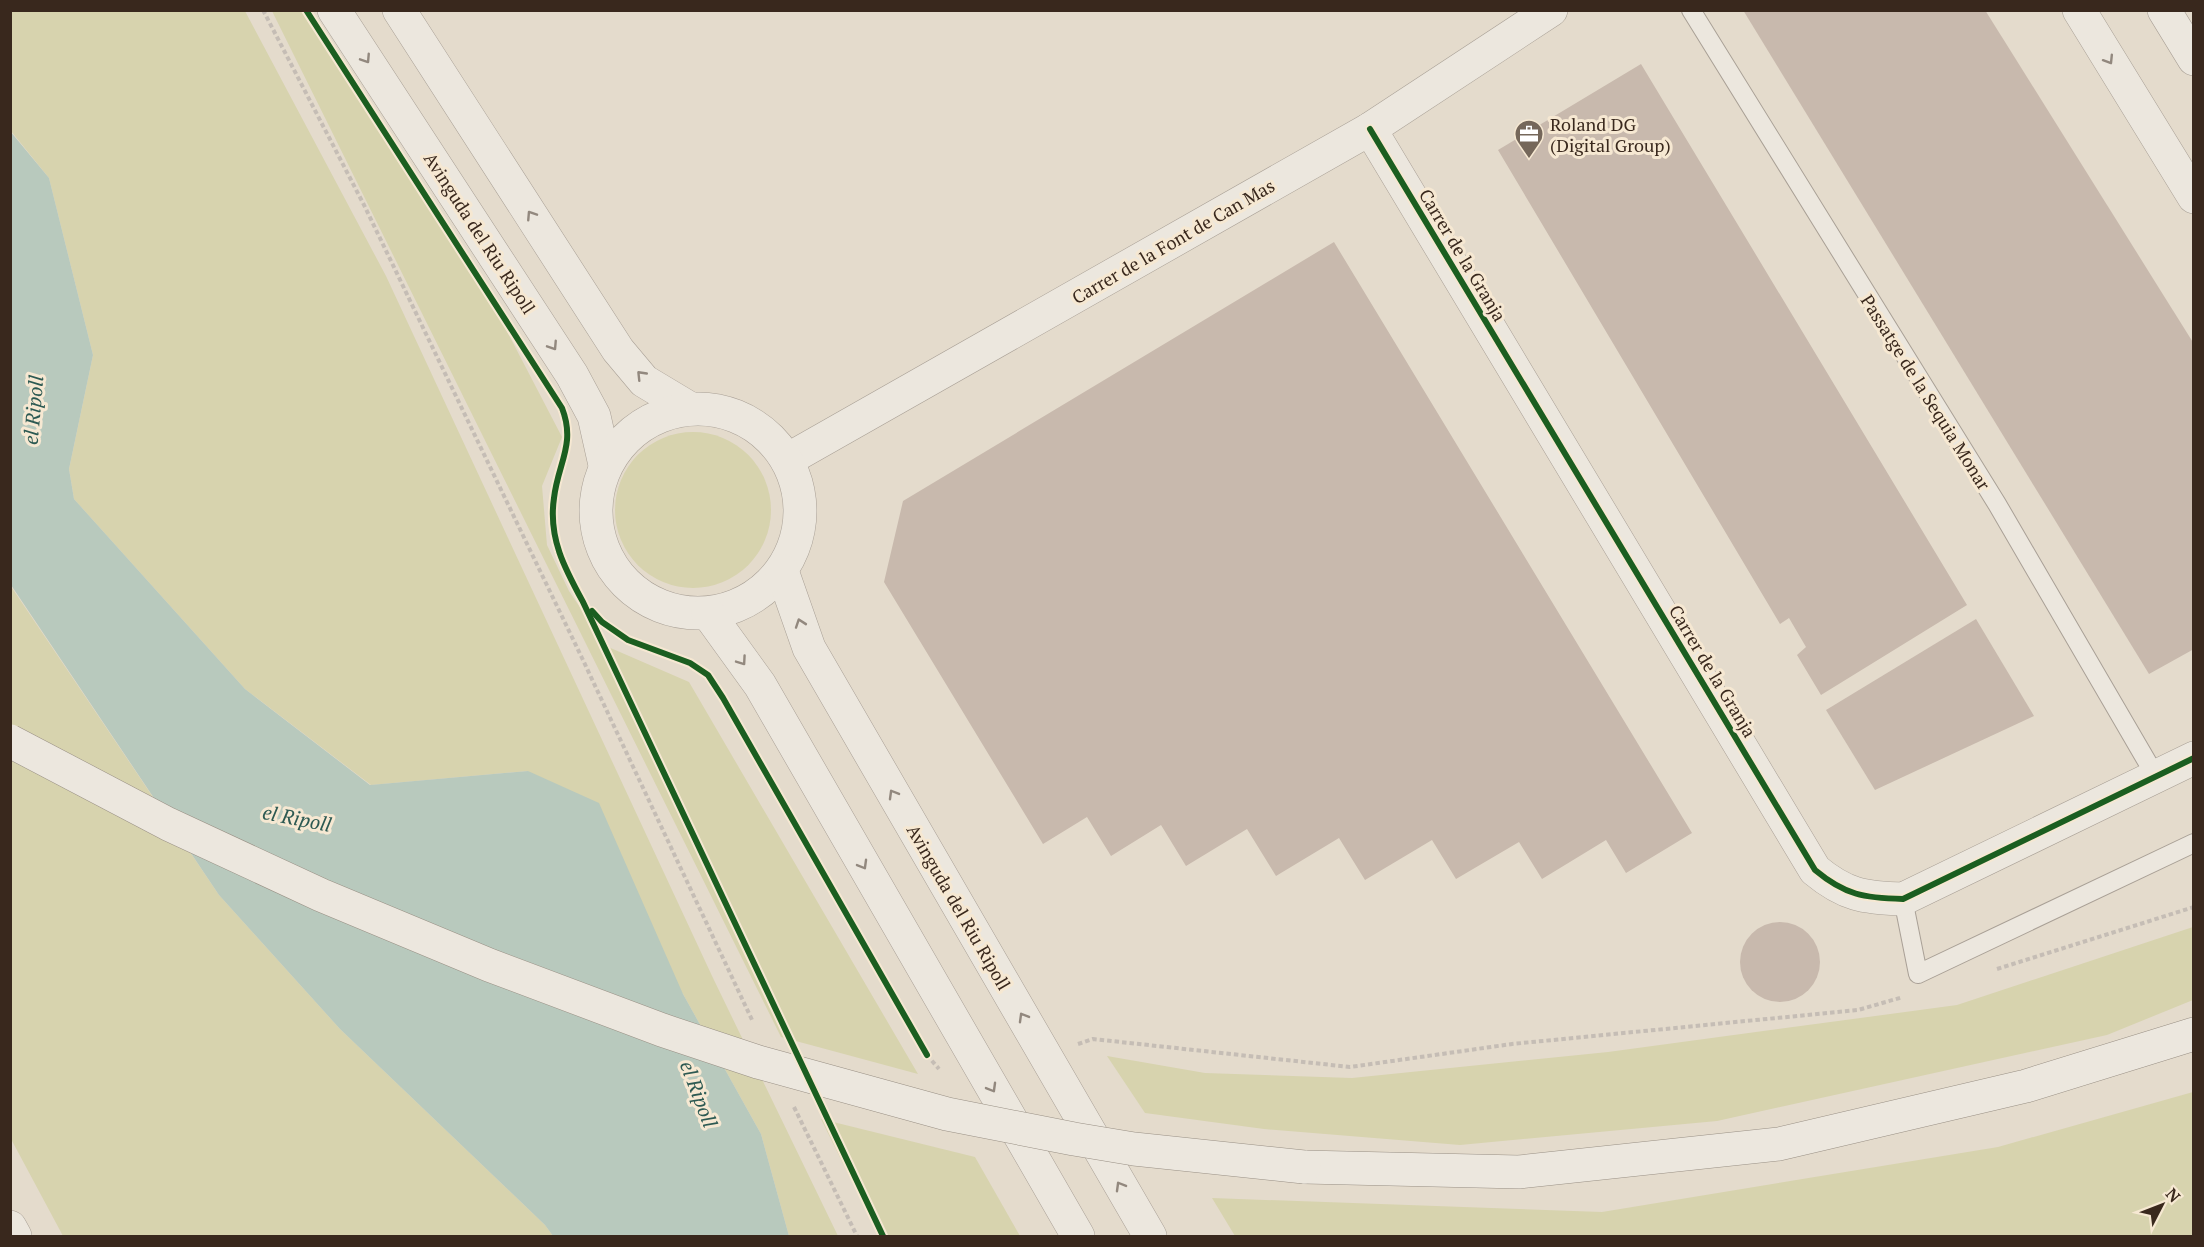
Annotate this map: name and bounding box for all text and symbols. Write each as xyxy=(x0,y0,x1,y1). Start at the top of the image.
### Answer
one-way arrow xyxy=(359,53,370,64)
one-way arrow xyxy=(2102,54,2114,64)
place label: Roland DG (Digital Group) xyxy=(1550,112,1671,157)
office icon: Roland DG (Digital Group) xyxy=(1513,118,1545,160)
street label: Avinguda del Riu Ripoll xyxy=(419,148,541,318)
street label: Carrer de la Font de Can Mas xyxy=(1067,173,1279,309)
street label: Carrer de la Granja xyxy=(1414,184,1512,326)
one-way arrow xyxy=(527,211,538,222)
street label: Passatge de la Sequia Monar xyxy=(1856,290,1996,494)
one-way arrow xyxy=(546,339,557,350)
one-way arrow xyxy=(637,372,648,382)
water label: el Ripoll xyxy=(17,374,50,446)
street label: Carrer de la Granja xyxy=(1664,600,1762,742)
one-way arrow xyxy=(794,618,807,629)
one-way arrow xyxy=(735,655,746,666)
one-way arrow xyxy=(889,790,900,800)
water label: el Ripoll xyxy=(260,798,334,838)
street label: Avinguda del Riu Ripoll xyxy=(902,820,1016,994)
one-way arrow xyxy=(856,859,867,869)
one-way arrow xyxy=(1019,1013,1030,1023)
water label: el Ripoll xyxy=(674,1057,724,1132)
one-way arrow xyxy=(985,1082,996,1092)
north arrow xyxy=(2132,1175,2192,1235)
one-way arrow xyxy=(1116,1182,1128,1192)
text: N xyxy=(2161,1183,2185,1207)

